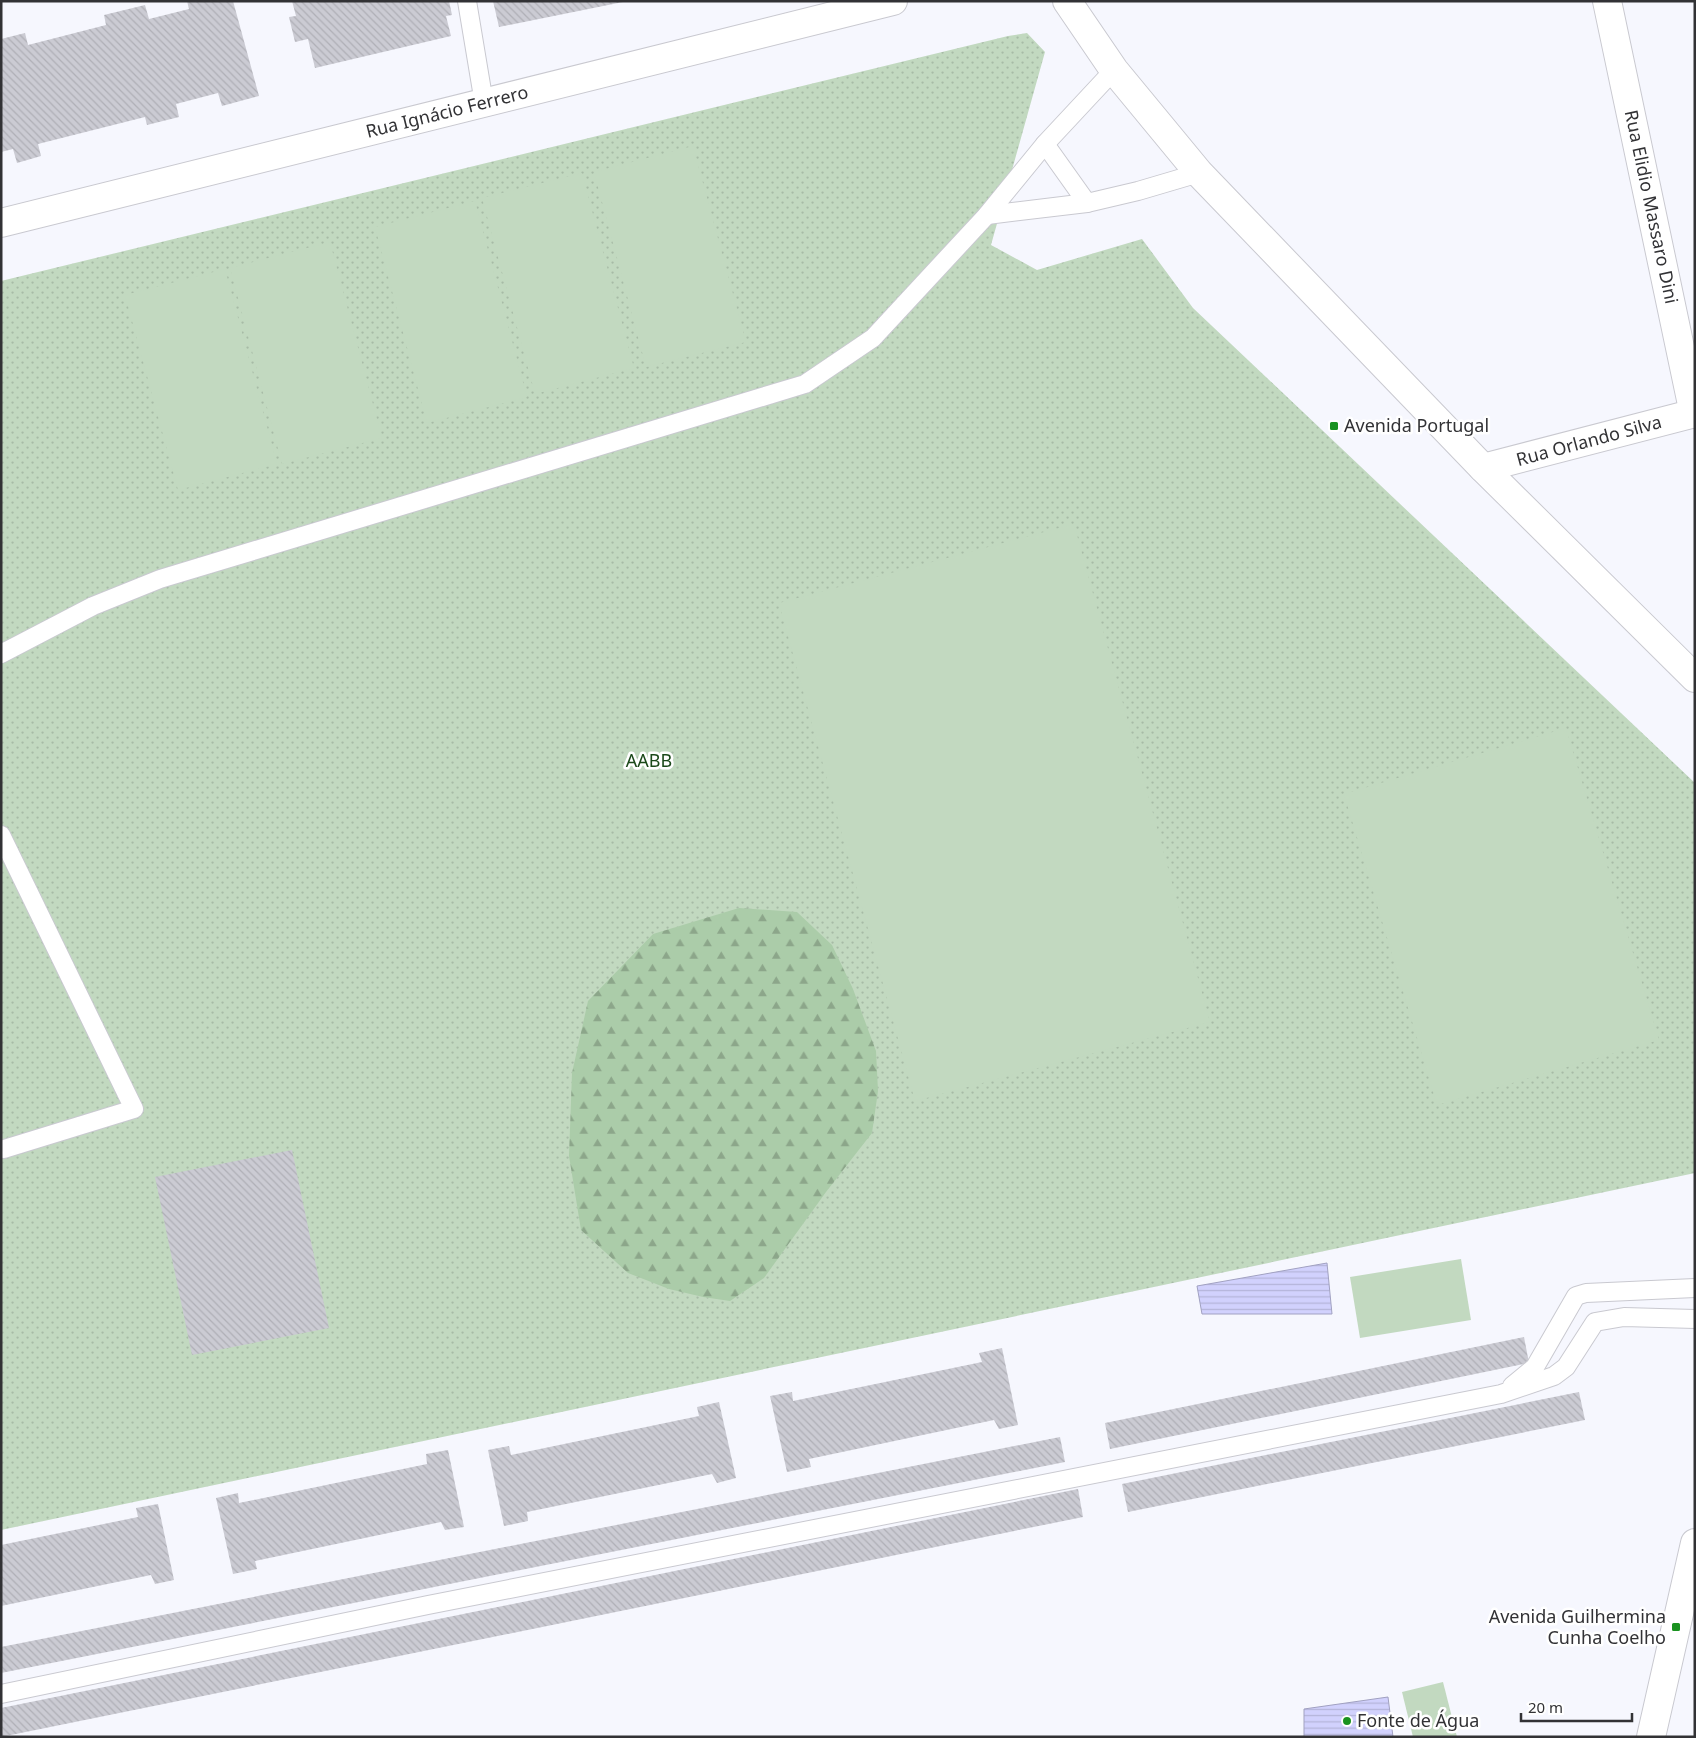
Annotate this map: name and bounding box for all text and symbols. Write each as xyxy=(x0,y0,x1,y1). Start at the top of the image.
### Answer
street label: Rua Ignácio Ferrero xyxy=(363,79,530,143)
street label: Rua Elidio Massaro Dini xyxy=(1620,108,1684,306)
street label: Rua Orlando Silva xyxy=(1513,409,1664,471)
place label: Avenida Portugal xyxy=(1344,413,1489,437)
marker: Avenida Portugal xyxy=(1328,420,1340,432)
park label: AABB xyxy=(626,748,672,772)
place label: Avenida Guilhermina Cunha Coelho xyxy=(1489,1604,1666,1649)
marker: Avenida Guilhermina Cunha Coelho xyxy=(1670,1621,1682,1633)
scale bar xyxy=(1521,1690,1632,1722)
text: 20 m xyxy=(1528,1697,1563,1717)
place label: Fonte de Água xyxy=(1357,1708,1479,1732)
marker: Fonte de Água xyxy=(1341,1715,1353,1727)

